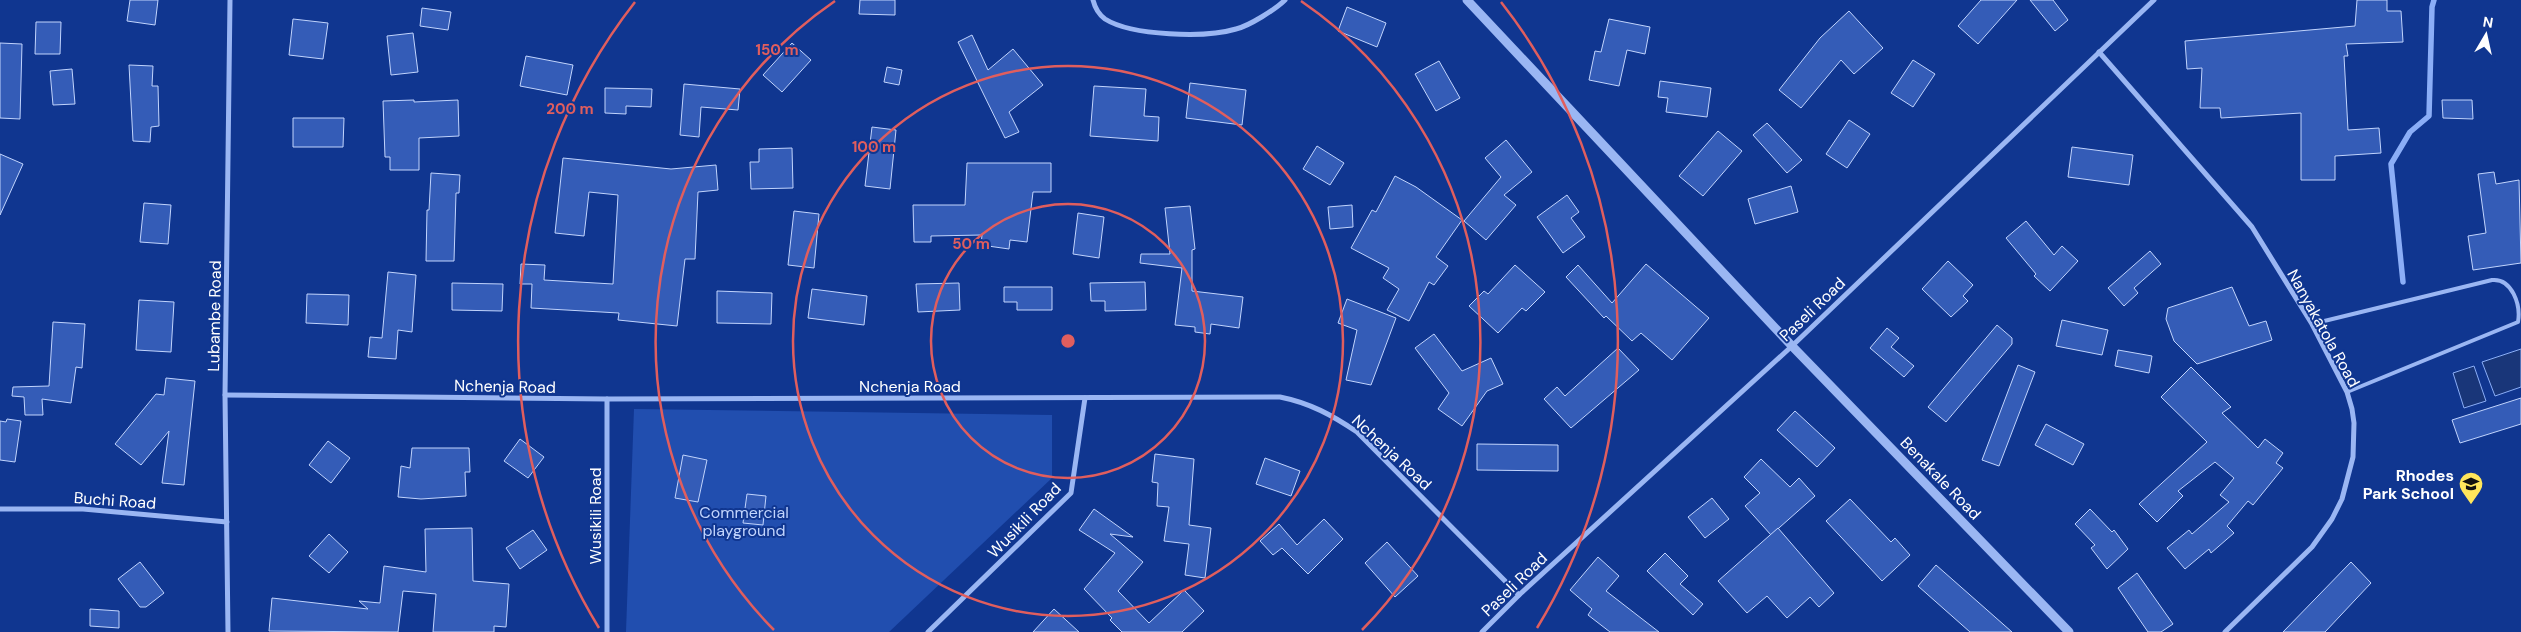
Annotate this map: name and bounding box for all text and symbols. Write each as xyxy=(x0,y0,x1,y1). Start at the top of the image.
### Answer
north arrow xyxy=(2461,10,2511,60)
text: N xyxy=(2482,12,2494,32)
text: 150 m xyxy=(756,40,799,60)
text: 200 m xyxy=(546,99,594,119)
text: 100 m xyxy=(852,137,896,157)
text: 50 m xyxy=(952,234,990,254)
street label: Lubambe Road xyxy=(203,260,226,372)
street label: Nanyakatola Road xyxy=(2282,266,2365,391)
street label: Paseli Road xyxy=(1775,273,1850,346)
centre of rings xyxy=(1059,332,1077,350)
street label: Nchenja Road xyxy=(454,375,556,398)
street label: Nchenja Road xyxy=(859,376,961,397)
street label: Nchenja Road xyxy=(1347,410,1436,495)
street label: Benakale Road xyxy=(1896,432,1986,524)
place label: Rhodes Park School xyxy=(2363,465,2454,504)
street label: Wusikili Road xyxy=(585,467,606,565)
school or university icon: Rhodes Park School xyxy=(2458,471,2484,505)
street label: Wusikili Road xyxy=(983,478,1066,563)
street label: Buchi Road xyxy=(73,487,157,514)
park label: Commercial playground xyxy=(699,502,789,541)
street label: Paseli Road xyxy=(1477,548,1552,621)

